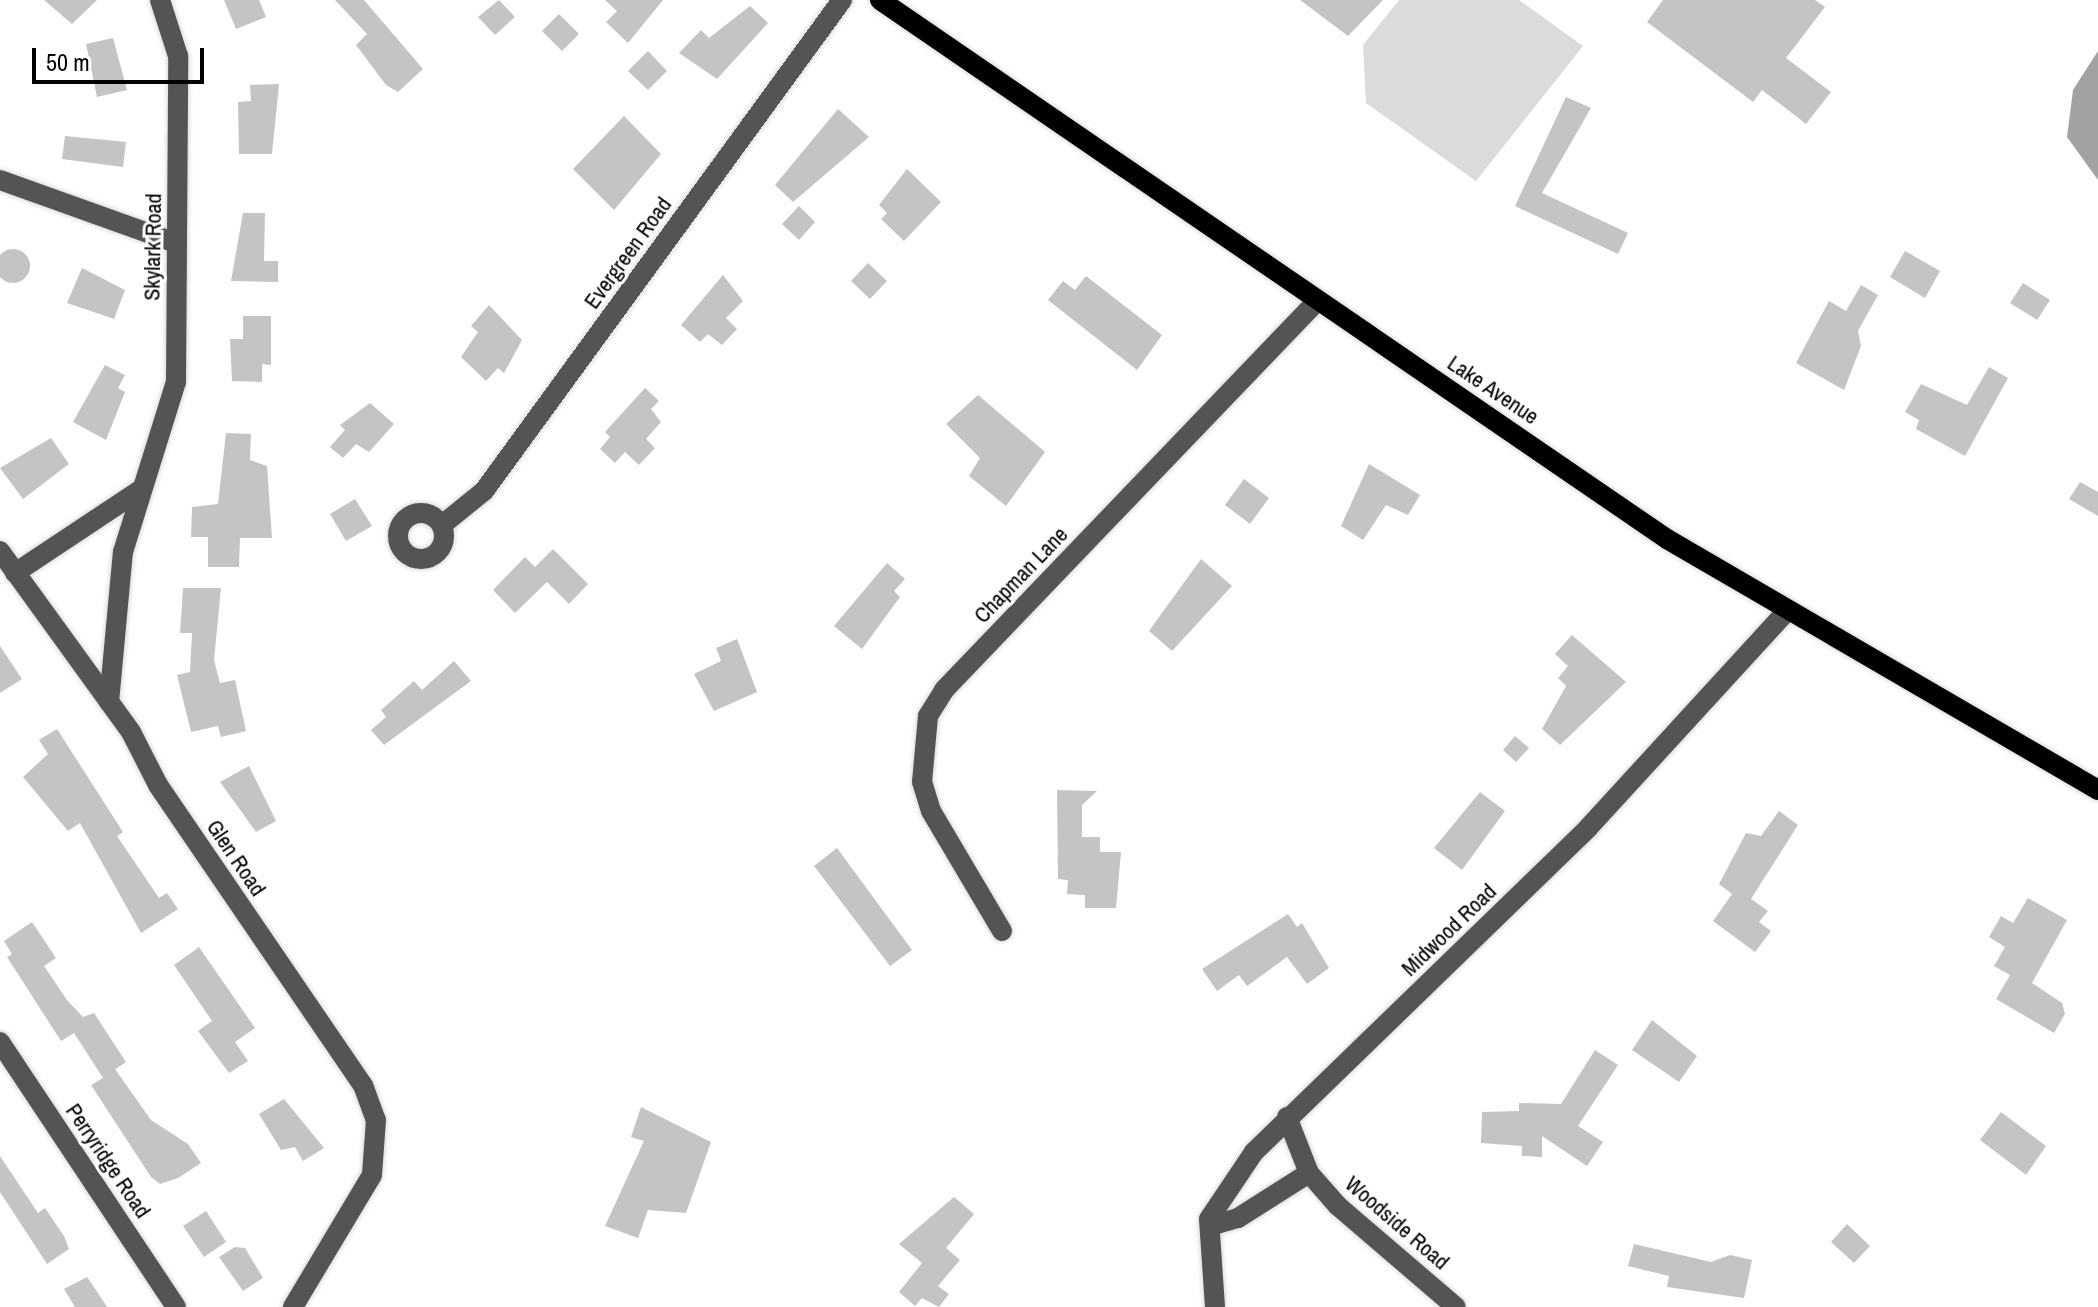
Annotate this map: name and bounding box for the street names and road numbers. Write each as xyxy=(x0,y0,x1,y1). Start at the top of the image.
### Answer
street label: Evergreen Road xyxy=(579,192,677,314)
street label: Skylark Road xyxy=(139,193,167,301)
street label: Lake Avenue xyxy=(1442,350,1544,430)
street label: Chapman Lane xyxy=(969,521,1073,629)
street label: Glen Road xyxy=(201,815,271,901)
street label: Midwood Road xyxy=(1396,878,1502,982)
street label: Perryridge Road xyxy=(60,1099,156,1223)
street label: Woodside Road xyxy=(1340,1171,1454,1275)

